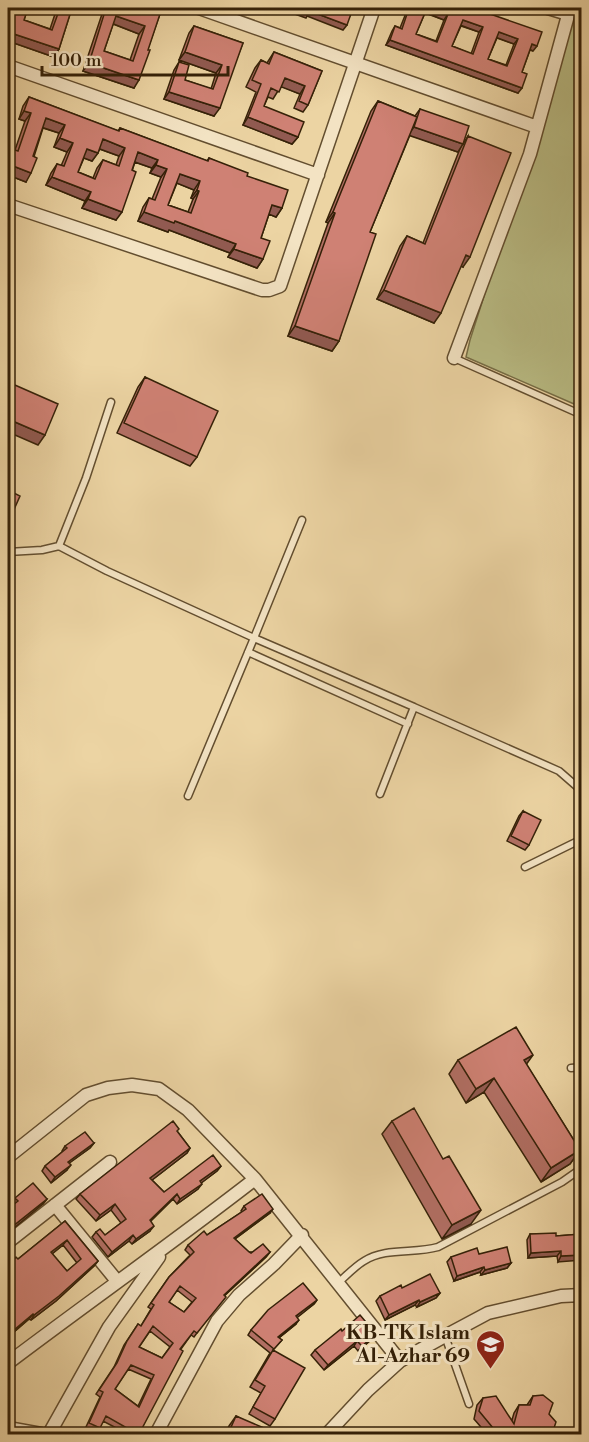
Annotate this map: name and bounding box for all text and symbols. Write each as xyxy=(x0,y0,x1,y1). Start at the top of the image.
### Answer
scale bar xyxy=(42,39,228,77)
text: 100 m xyxy=(51,49,102,72)
place label: KB-TK Islam Al-Azhar 69 xyxy=(346,1321,470,1369)
school or university icon: KB-TK Islam Al-Azhar 69 xyxy=(475,1328,507,1370)

